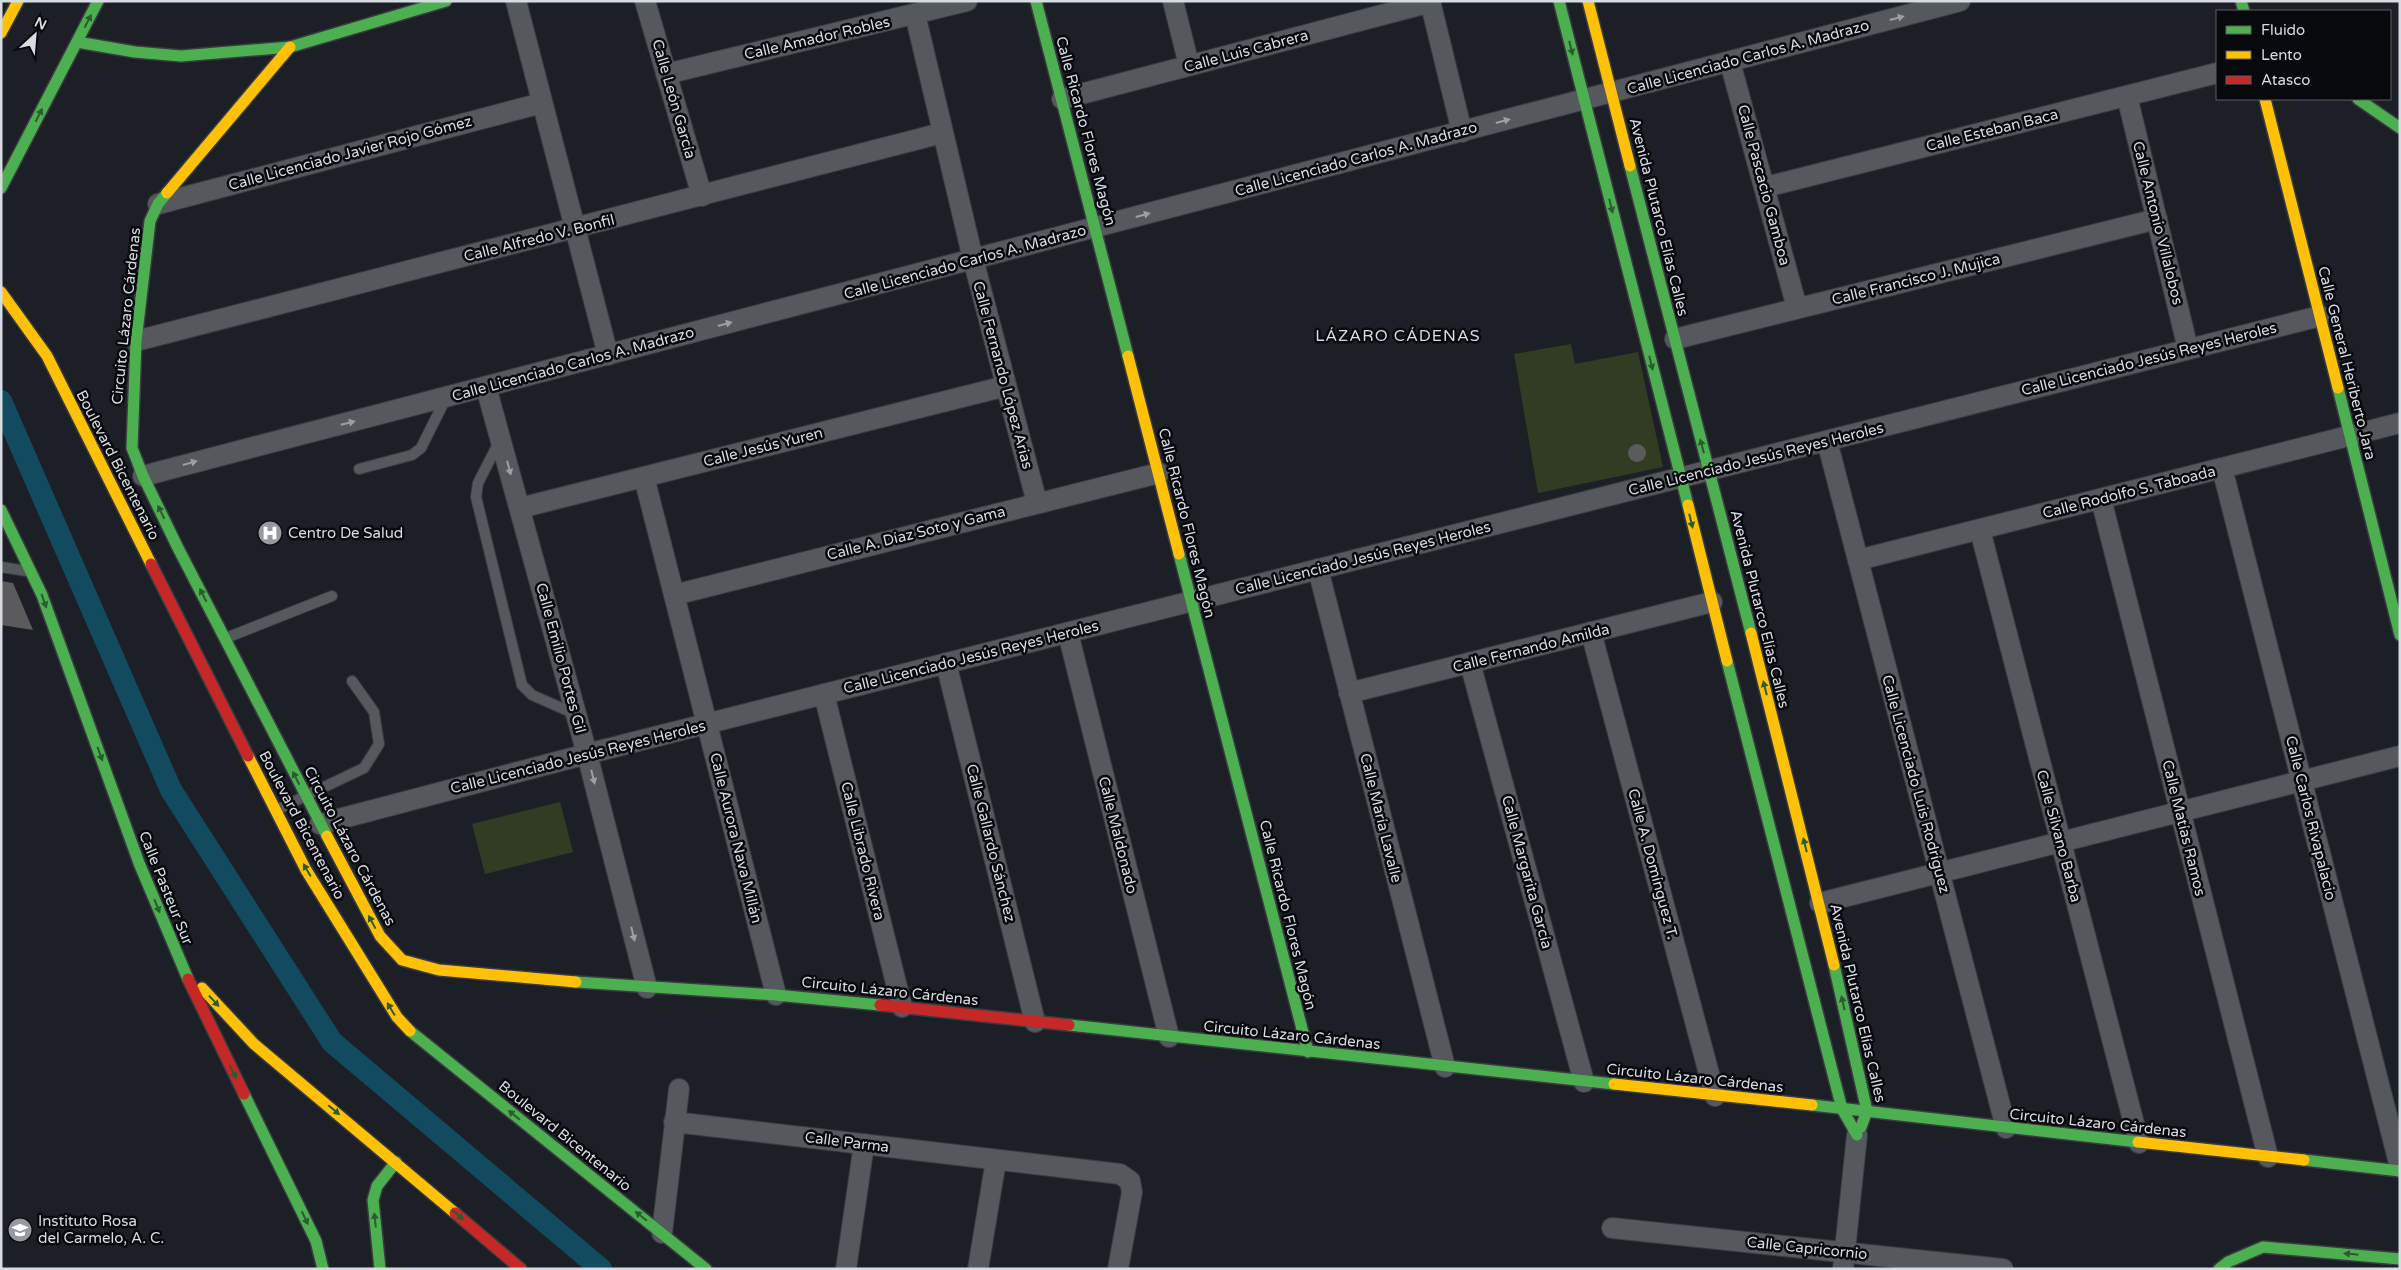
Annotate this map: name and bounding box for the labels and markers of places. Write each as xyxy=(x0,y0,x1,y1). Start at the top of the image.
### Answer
hospital icon: Centro De Salud xyxy=(257,520,283,546)
place label: Centro De Salud xyxy=(288,524,403,542)
place label: Instituto Rosa del Carmelo, A. C. xyxy=(38,1212,164,1247)
school or university icon: Instituto Rosa del Carmelo, A. C. xyxy=(7,1217,33,1243)

